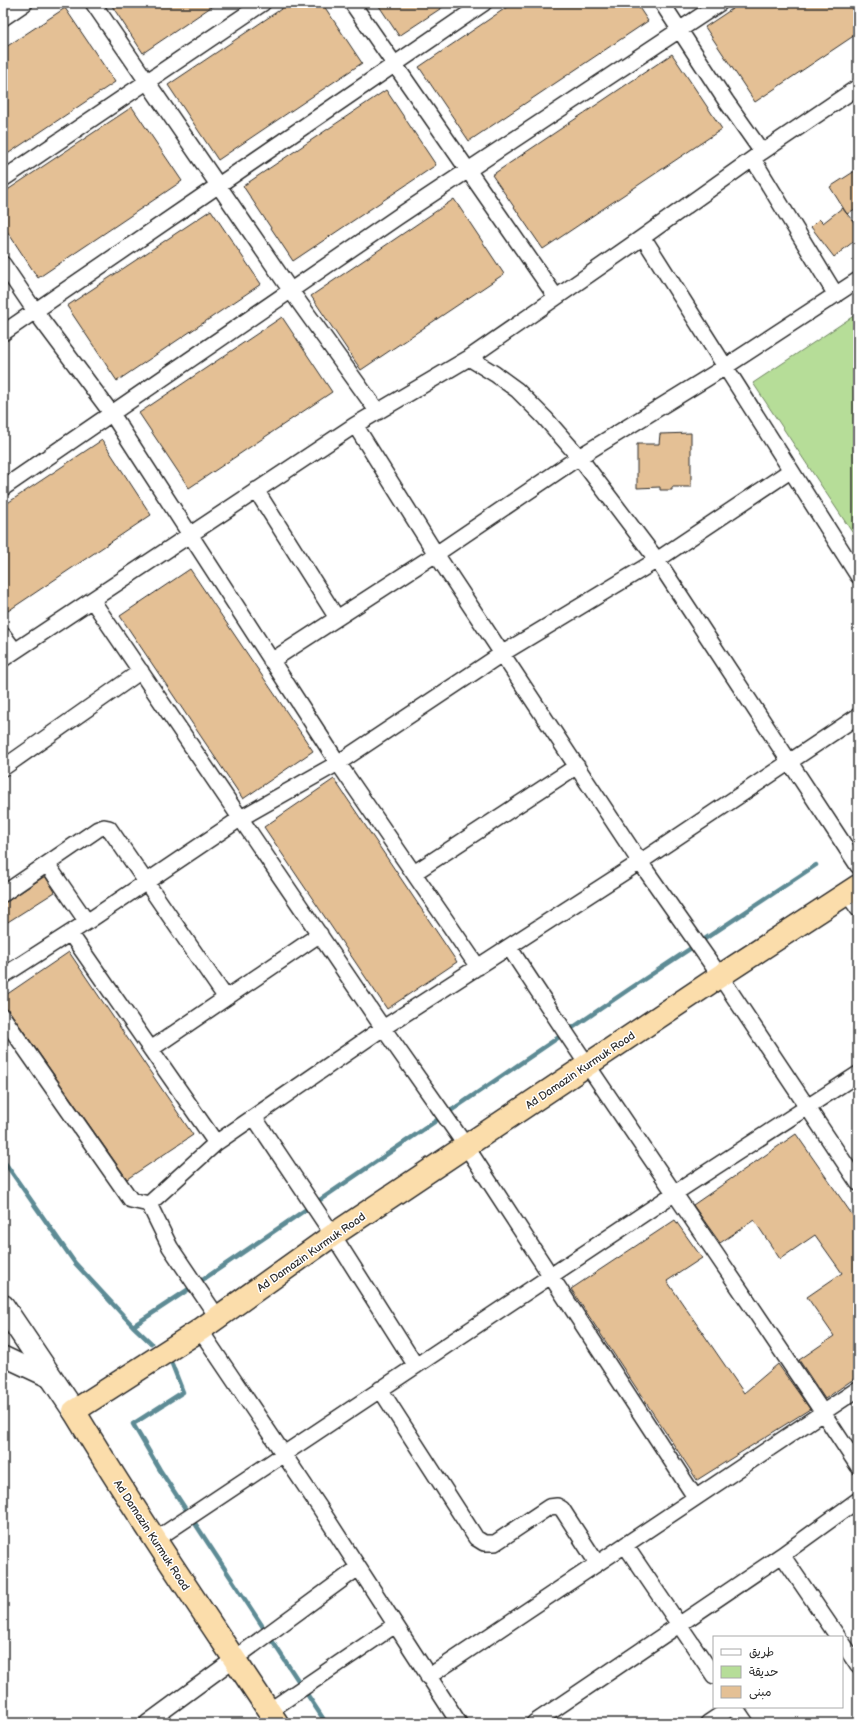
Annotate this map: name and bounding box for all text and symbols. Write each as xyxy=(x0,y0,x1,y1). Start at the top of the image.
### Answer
street label: Ad Damazin Kurmuk Road xyxy=(523,1029,638,1112)
street label: Ad Damazin Kurmuk Road xyxy=(255,1210,368,1295)
street label: Ad Damazin Kurmuk Road xyxy=(111,1478,192,1593)
legend xyxy=(713,1636,843,1708)
text: طريق xyxy=(749,1645,774,1660)
text: حديقة xyxy=(749,1665,778,1680)
text: مبنى xyxy=(749,1685,772,1700)

